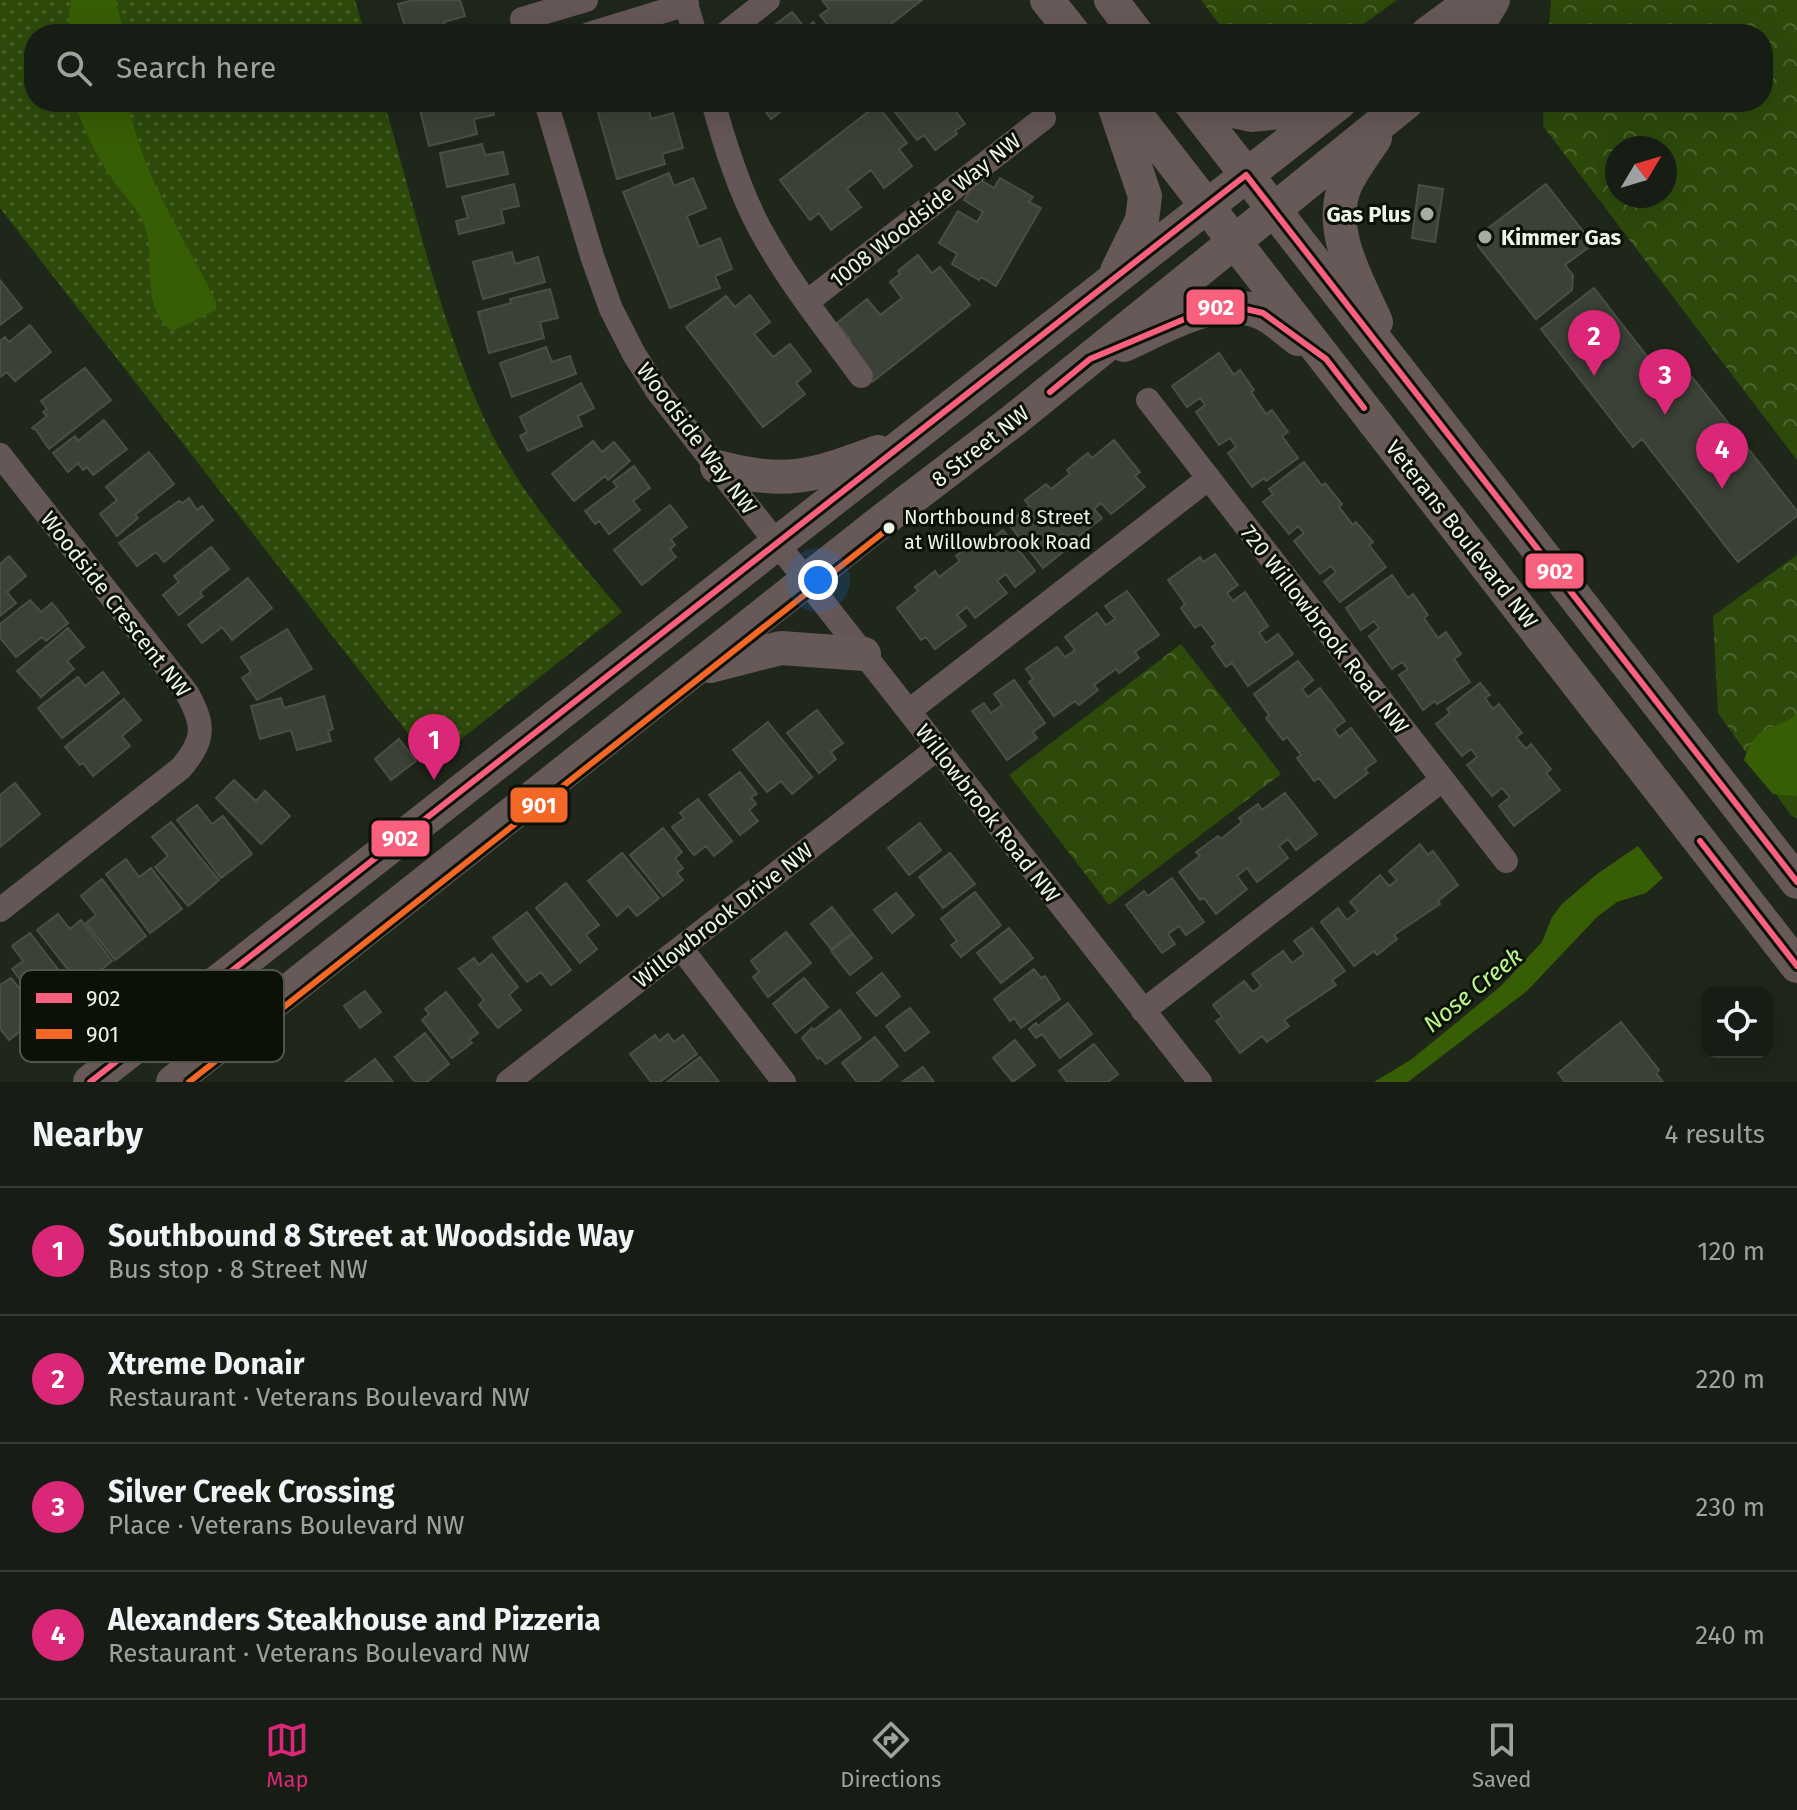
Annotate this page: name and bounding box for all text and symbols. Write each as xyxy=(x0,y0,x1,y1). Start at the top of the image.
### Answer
search box xyxy=(24,24,1773,112)
icon: search xyxy=(52,46,96,90)
text: Search here xyxy=(116,50,276,86)
street label: 1008 Woodside Way NW xyxy=(824,127,1026,293)
north arrow xyxy=(1605,136,1677,208)
place label: Gas Plus xyxy=(1326,201,1411,228)
marker: Gas Plus xyxy=(1418,205,1436,223)
place label: Kimmer Gas xyxy=(1501,224,1622,251)
marker: Kimmer Gas xyxy=(1476,228,1494,246)
line badge: 902 xyxy=(1185,288,1246,326)
text: 902 xyxy=(1198,294,1234,321)
pin: 2 xyxy=(1568,310,1620,376)
pin: 3 xyxy=(1639,349,1691,415)
street label: Woodside Way NW xyxy=(631,357,763,520)
street label: 8 Street NW xyxy=(926,400,1035,493)
pin: 4 xyxy=(1696,423,1748,489)
street label: Veterans Boulevard NW xyxy=(1380,435,1544,634)
place label: Northbound 8 Street at Willowbrook Road xyxy=(904,505,1092,554)
street label: Woodside Crescent NW xyxy=(35,506,197,703)
street label: 720 Willowbrook Road NW xyxy=(1235,519,1415,739)
marker: Northbound 8 Street at Willowbrook Road xyxy=(881,520,897,536)
line badge: 902 xyxy=(1524,552,1585,590)
text: 902 xyxy=(1537,558,1573,585)
your location xyxy=(798,560,838,600)
pin: 1 xyxy=(408,714,460,780)
street label: Willowbrook Road NW xyxy=(909,719,1066,908)
line badge: 901 xyxy=(509,786,569,824)
text: 901 xyxy=(522,792,556,819)
line badge: 902 xyxy=(370,819,431,858)
text: 902 xyxy=(382,825,418,852)
street label: Willowbrook Drive NW xyxy=(628,837,818,994)
water label: Nose Creek xyxy=(1418,942,1528,1038)
legend xyxy=(20,970,284,1062)
text: 902 xyxy=(86,985,120,1012)
map controls xyxy=(1701,986,1773,1058)
button: locate xyxy=(1701,986,1773,1058)
text: 901 xyxy=(86,1021,119,1048)
text: Nearby xyxy=(32,1114,143,1155)
text: 4 results xyxy=(1664,1119,1765,1150)
text: Southbound 8 Street at Woodside Way xyxy=(108,1218,634,1254)
text: 1 xyxy=(52,1236,64,1267)
text: 120 m xyxy=(1697,1236,1765,1267)
text: Bus stop · 8 Street NW xyxy=(108,1254,368,1285)
text: Xtreme Donair xyxy=(108,1346,305,1382)
text: 2 xyxy=(51,1364,65,1395)
text: 220 m xyxy=(1696,1364,1765,1395)
text: Restaurant · Veterans Boulevard NW xyxy=(108,1382,530,1413)
text: Silver Creek Crossing xyxy=(108,1474,395,1510)
text: 3 xyxy=(51,1492,65,1523)
text: 230 m xyxy=(1696,1492,1765,1523)
text: Place · Veterans Boulevard NW xyxy=(108,1510,464,1541)
text: Alexanders Steakhouse and Pizzeria xyxy=(108,1602,601,1638)
text: 4 xyxy=(51,1620,65,1651)
text: 240 m xyxy=(1695,1620,1765,1651)
text: Restaurant · Veterans Boulevard NW xyxy=(108,1638,530,1669)
tab: Map xyxy=(265,1718,309,1793)
tab: Directions xyxy=(840,1718,941,1793)
tab: Saved xyxy=(1472,1718,1532,1793)

